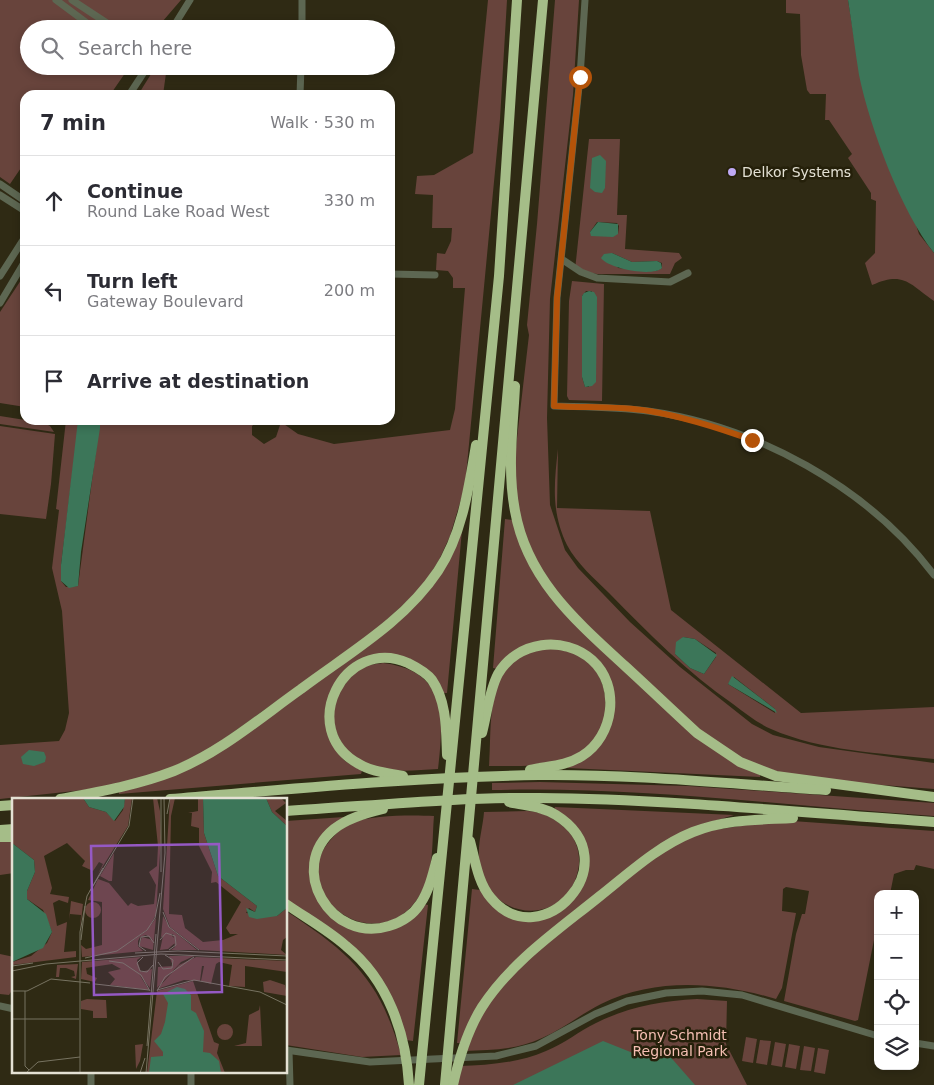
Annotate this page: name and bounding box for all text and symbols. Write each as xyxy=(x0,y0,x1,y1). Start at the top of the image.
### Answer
search box xyxy=(20,20,395,75)
icon: search xyxy=(38,34,66,62)
text: Search here xyxy=(78,37,192,59)
route start xyxy=(569,66,592,89)
text: 7 min xyxy=(40,111,106,135)
text: Walk · 530 m xyxy=(270,113,375,132)
place label: Delkor Systems xyxy=(742,164,851,180)
marker: Delkor Systems xyxy=(726,166,738,178)
text: Continue xyxy=(87,180,183,202)
icon: ahead xyxy=(40,187,68,215)
text: 330 m xyxy=(324,191,375,210)
text: Round Lake Road West xyxy=(87,202,270,221)
text: Turn left xyxy=(87,270,178,292)
icon: left xyxy=(40,277,68,305)
text: 200 m xyxy=(324,281,375,300)
text: Gateway Boulevard xyxy=(87,292,244,311)
icon: arrive xyxy=(40,367,68,395)
text: Arrive at destination xyxy=(87,370,309,392)
route end xyxy=(741,429,764,452)
inset map xyxy=(12,798,288,1072)
map controls xyxy=(874,890,919,1070)
button: + xyxy=(874,890,919,935)
button: − xyxy=(874,935,919,980)
button: locate xyxy=(874,980,919,1025)
button: layers xyxy=(874,1025,919,1070)
park label: Tony Schmidt Regional Park xyxy=(632,1027,728,1059)

